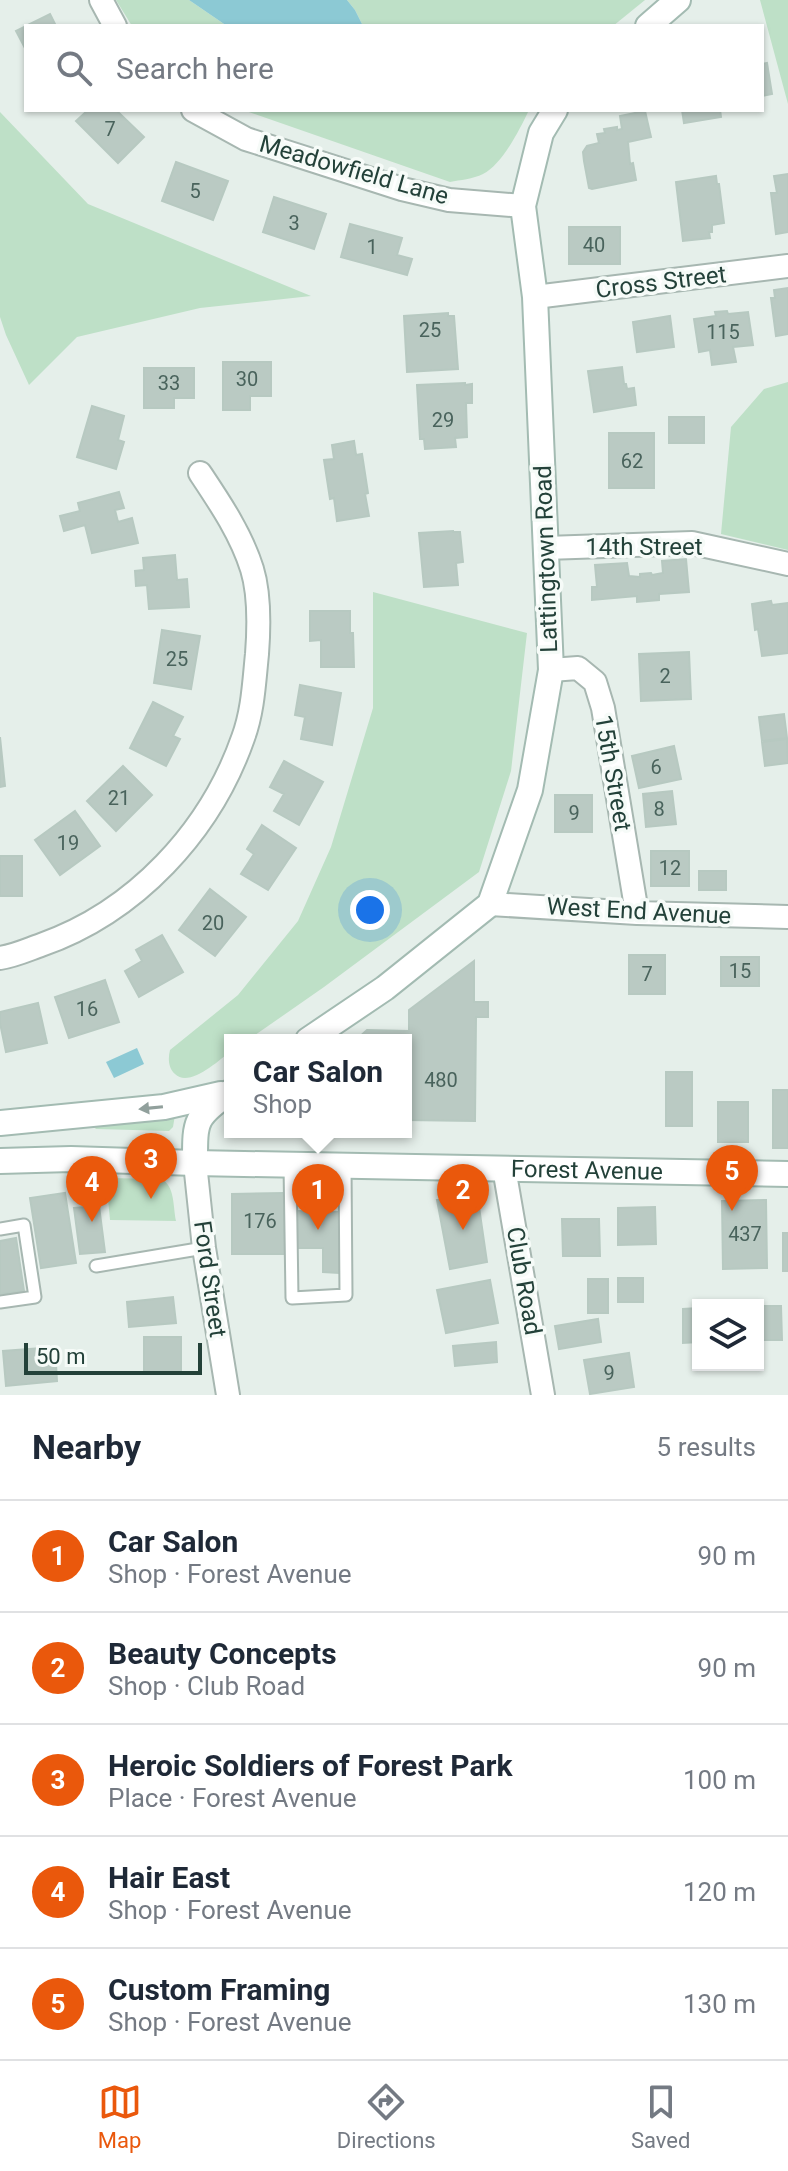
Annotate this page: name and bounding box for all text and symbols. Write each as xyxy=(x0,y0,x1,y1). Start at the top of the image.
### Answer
search box xyxy=(24,24,764,112)
icon: search xyxy=(52,46,96,90)
text: Search here xyxy=(116,51,274,86)
house number: 7 xyxy=(104,117,116,141)
street label: Meadowfield Lane xyxy=(256,130,452,210)
house number: 5 xyxy=(189,179,201,203)
house number: 3 xyxy=(288,211,300,235)
house number: 40 xyxy=(583,233,605,257)
house number: 1 xyxy=(366,235,378,259)
street label: Cross Street xyxy=(594,260,728,304)
house number: 25 xyxy=(419,318,441,342)
house number: 115 xyxy=(706,320,740,344)
house number: 30 xyxy=(236,367,258,391)
house number: 33 xyxy=(158,371,180,395)
house number: 29 xyxy=(432,408,454,432)
house number: 62 xyxy=(621,449,643,473)
street label: Lattingtown Road xyxy=(529,465,563,653)
street label: 14th Street xyxy=(585,533,703,561)
house number: 25 xyxy=(166,647,188,671)
house number: 2 xyxy=(659,664,671,688)
street label: 15th Street xyxy=(589,713,637,833)
house number: 6 xyxy=(650,755,662,779)
house number: 21 xyxy=(108,786,130,810)
house number: 8 xyxy=(653,797,665,821)
house number: 9 xyxy=(568,801,580,825)
house number: 19 xyxy=(57,831,79,855)
house number: 12 xyxy=(659,856,681,880)
your location xyxy=(350,890,390,930)
street label: West End Avenue xyxy=(546,892,732,930)
house number: 20 xyxy=(202,911,224,935)
house number: 15 xyxy=(729,959,751,983)
house number: 7 xyxy=(641,962,653,986)
house number: 16 xyxy=(76,997,98,1021)
popup xyxy=(224,1034,412,1138)
text: Car Salon xyxy=(253,1054,383,1089)
house number: 480 xyxy=(424,1068,458,1092)
text: Shop xyxy=(253,1089,312,1119)
one-way arrow xyxy=(138,1101,163,1114)
pin: 3 xyxy=(125,1133,177,1199)
pin: 5 xyxy=(706,1145,758,1211)
street label: Forest Avenue xyxy=(511,1155,663,1186)
pin: 4 xyxy=(66,1156,118,1222)
pin: 1 xyxy=(292,1164,344,1230)
pin: 2 xyxy=(437,1164,489,1230)
house number: 176 xyxy=(243,1209,277,1233)
street label: Ford Street xyxy=(188,1219,232,1339)
house number: 437 xyxy=(728,1222,762,1246)
street label: Club Road xyxy=(501,1225,547,1337)
map controls xyxy=(692,1299,764,1371)
button: layers xyxy=(692,1299,764,1371)
scale bar xyxy=(24,1339,202,1375)
text: 50 m xyxy=(36,1344,85,1369)
house number: 9 xyxy=(603,1361,615,1385)
text: Nearby xyxy=(32,1427,141,1467)
text: 5 results xyxy=(657,1432,756,1462)
text: Car Salon xyxy=(108,1524,238,1559)
text: 1 xyxy=(51,1541,65,1571)
text: 90 m xyxy=(698,1541,756,1571)
text: Shop · Forest Avenue xyxy=(108,1559,352,1589)
text: Beauty Concepts xyxy=(108,1636,337,1671)
text: 2 xyxy=(51,1653,65,1683)
text: 90 m xyxy=(698,1653,756,1683)
text: Shop · Club Road xyxy=(108,1671,305,1701)
text: Heroic Soldiers of Forest Park xyxy=(108,1748,513,1783)
text: 3 xyxy=(51,1765,65,1795)
text: 100 m xyxy=(683,1765,756,1795)
text: Place · Forest Avenue xyxy=(108,1783,357,1813)
text: Hair East xyxy=(108,1860,230,1895)
text: 4 xyxy=(51,1877,65,1907)
text: 120 m xyxy=(683,1877,756,1907)
text: Shop · Forest Avenue xyxy=(108,1895,352,1925)
text: Custom Framing xyxy=(108,1972,331,2007)
text: 5 xyxy=(51,1989,65,2019)
text: 130 m xyxy=(683,1989,756,2019)
text: Shop · Forest Avenue xyxy=(108,2007,352,2037)
tab: Map xyxy=(98,2080,142,2153)
tab: Directions xyxy=(337,2080,436,2153)
tab: Saved xyxy=(631,2080,690,2153)

